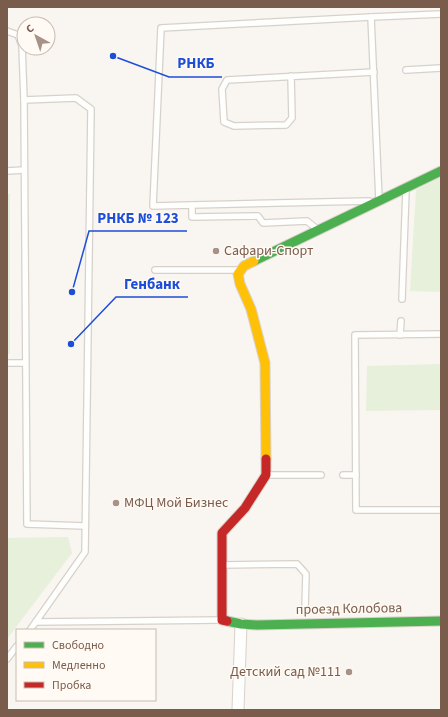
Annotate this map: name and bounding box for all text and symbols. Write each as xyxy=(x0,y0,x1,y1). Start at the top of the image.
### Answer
north arrow xyxy=(16,16,56,56)
text: С xyxy=(23,21,38,37)
callout: РНКБ xyxy=(169,50,222,77)
text: РНКБ xyxy=(177,53,215,74)
callout: РНКБ № 123 xyxy=(89,204,187,231)
text: РНКБ № 123 xyxy=(97,208,179,229)
place label: Сафари-Спорт xyxy=(224,241,314,261)
marker: Сафари-Спорт xyxy=(211,246,221,256)
callout: Генбанк xyxy=(116,270,188,297)
text: Генбанк xyxy=(124,274,181,295)
place label: МФЦ Мой Бизнес xyxy=(124,493,229,513)
marker: МФЦ Мой Бизнес xyxy=(111,498,121,508)
street label: проезд Колобова xyxy=(295,598,403,620)
legend xyxy=(16,629,156,701)
text: Свободно xyxy=(52,637,104,654)
text: Медленно xyxy=(52,657,106,674)
place label: Детский сад №111 xyxy=(230,662,341,682)
marker: Детский сад №111 xyxy=(344,667,354,677)
text: Пробка xyxy=(52,677,91,694)

